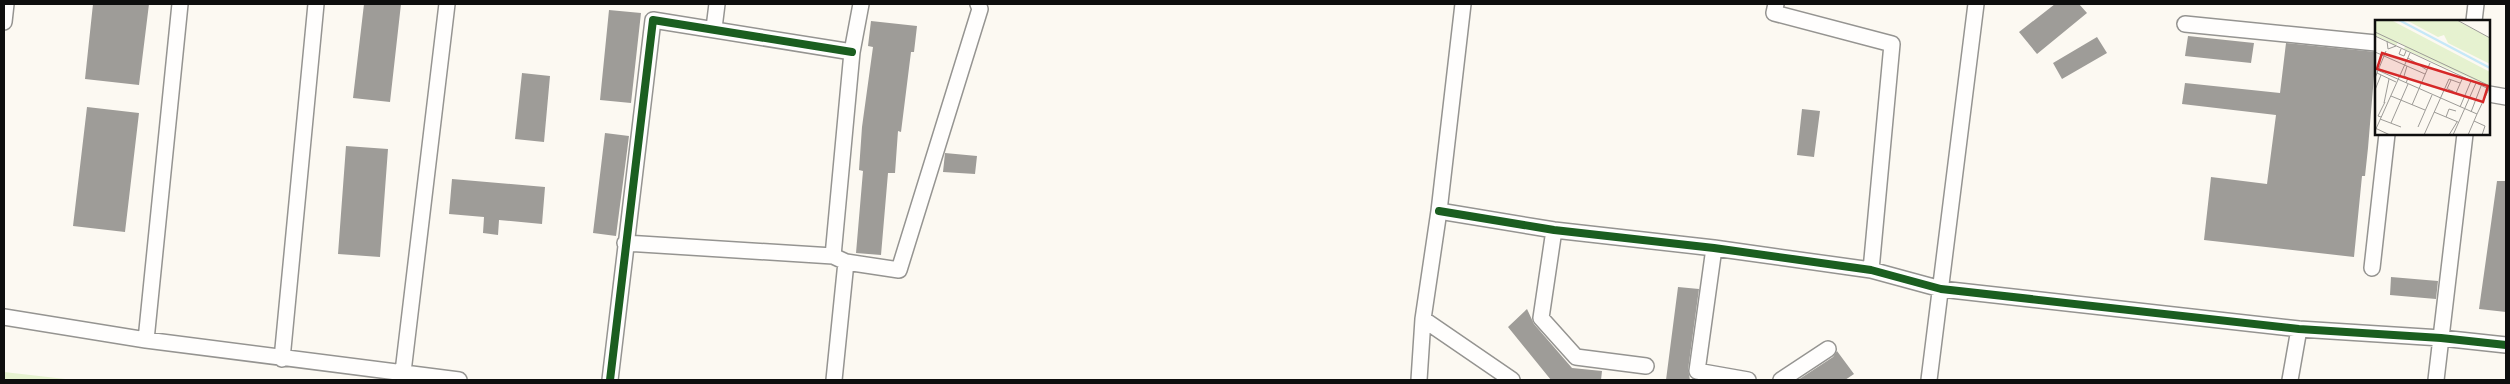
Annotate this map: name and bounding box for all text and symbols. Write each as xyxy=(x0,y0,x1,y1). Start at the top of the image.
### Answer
inset map xyxy=(2375,20,2490,135)

